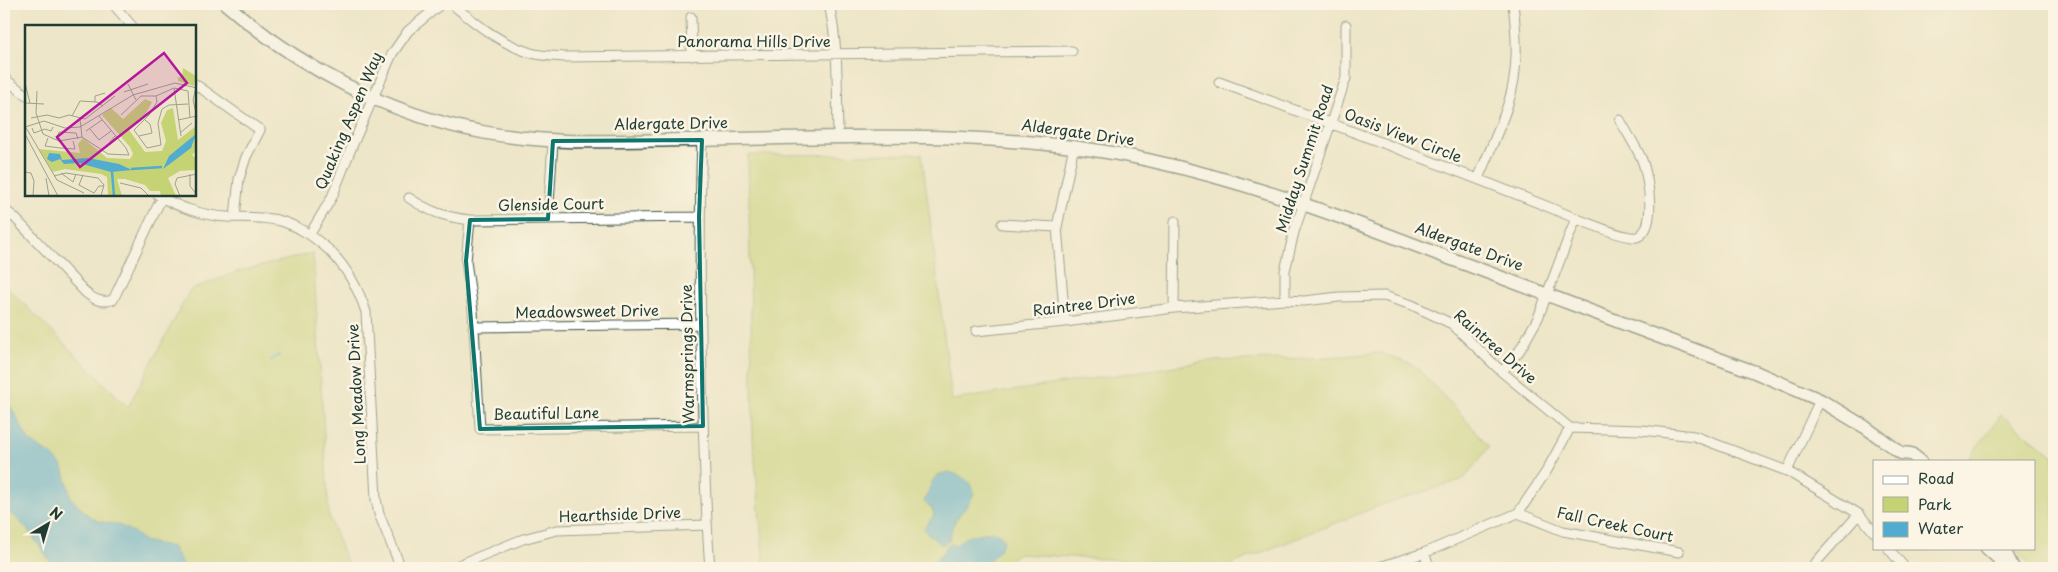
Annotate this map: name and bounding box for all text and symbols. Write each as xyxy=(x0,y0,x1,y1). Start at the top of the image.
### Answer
inset map xyxy=(25,25,196,196)
street label: Panorama Hills Drive xyxy=(677,29,831,52)
street label: Quaking Aspen Way xyxy=(308,48,387,193)
street label: Midday Summit Road xyxy=(1269,82,1338,235)
street label: Oasis View Circle xyxy=(1341,102,1466,168)
street label: Aldergate Drive xyxy=(614,110,728,135)
street label: Aldergate Drive xyxy=(1020,112,1136,151)
street label: Glenside Court xyxy=(498,191,604,216)
street label: Aldergate Drive xyxy=(1412,215,1527,276)
street label: Warmsprings Drive xyxy=(674,284,699,424)
street label: Raintree Drive xyxy=(1031,286,1137,321)
street label: Meadowsweet Drive xyxy=(515,298,659,323)
street label: Raintree Drive xyxy=(1449,303,1543,389)
street label: Long Meadow Drive xyxy=(340,323,371,465)
street label: Beautiful Lane xyxy=(493,400,599,425)
legend xyxy=(1873,460,2036,550)
text: Road xyxy=(1918,466,1954,489)
text: Park xyxy=(1918,492,1952,515)
north arrow xyxy=(22,500,72,550)
street label: Hearthside Drive xyxy=(558,500,682,527)
street label: Fall Creek Court xyxy=(1555,500,1676,547)
text: N xyxy=(45,502,67,525)
text: Water xyxy=(1918,516,1963,539)

